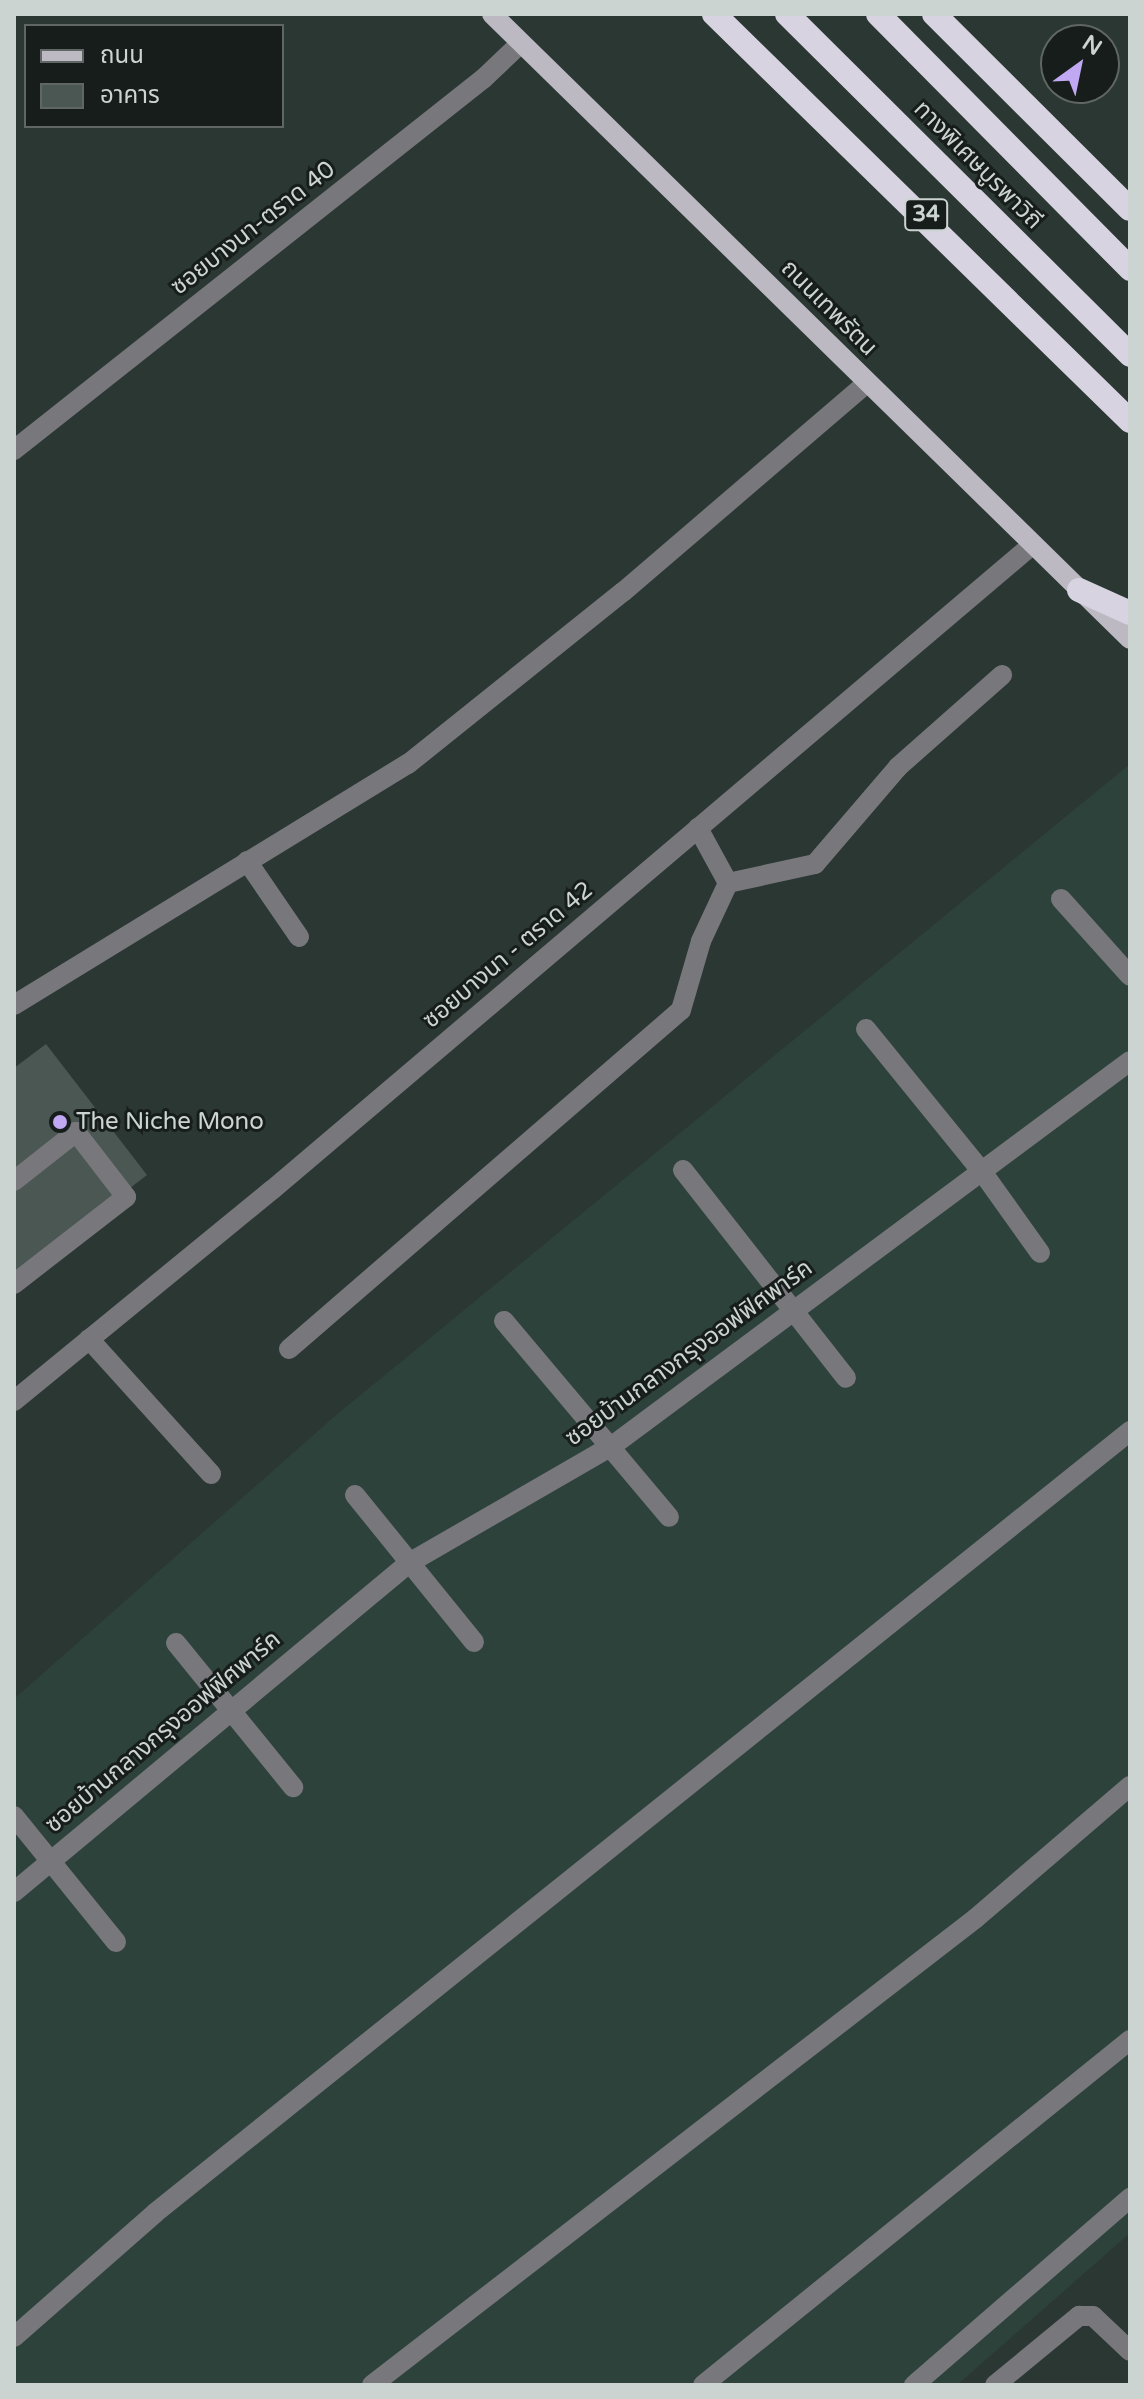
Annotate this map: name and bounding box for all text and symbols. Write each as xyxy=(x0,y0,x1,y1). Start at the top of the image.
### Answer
legend xyxy=(24,24,284,128)
north arrow xyxy=(1040,24,1120,104)
text: N xyxy=(1077,30,1106,61)
text: ถนน xyxy=(100,41,144,70)
text: อาคาร xyxy=(100,81,160,110)
street label: ทางพิเศษบูรพาวิถี xyxy=(908,95,1048,235)
street label: ซอยบางนา-ตราด 40 xyxy=(165,155,341,301)
road number: 34 xyxy=(904,197,948,233)
street label: ถนนเทพรัตน xyxy=(775,254,883,362)
street label: ซอยบางนา - ตราด 42 xyxy=(417,875,599,1035)
place label: The Niche Mono xyxy=(76,1108,264,1136)
marker: The Niche Mono xyxy=(51,1113,69,1131)
street label: ซอยบ้านกลางกรุงออฟฟิศพาร์ค xyxy=(560,1254,818,1452)
street label: ซอยบ้านกลางกรุงออฟฟิศพาร์ค xyxy=(39,1625,287,1839)

